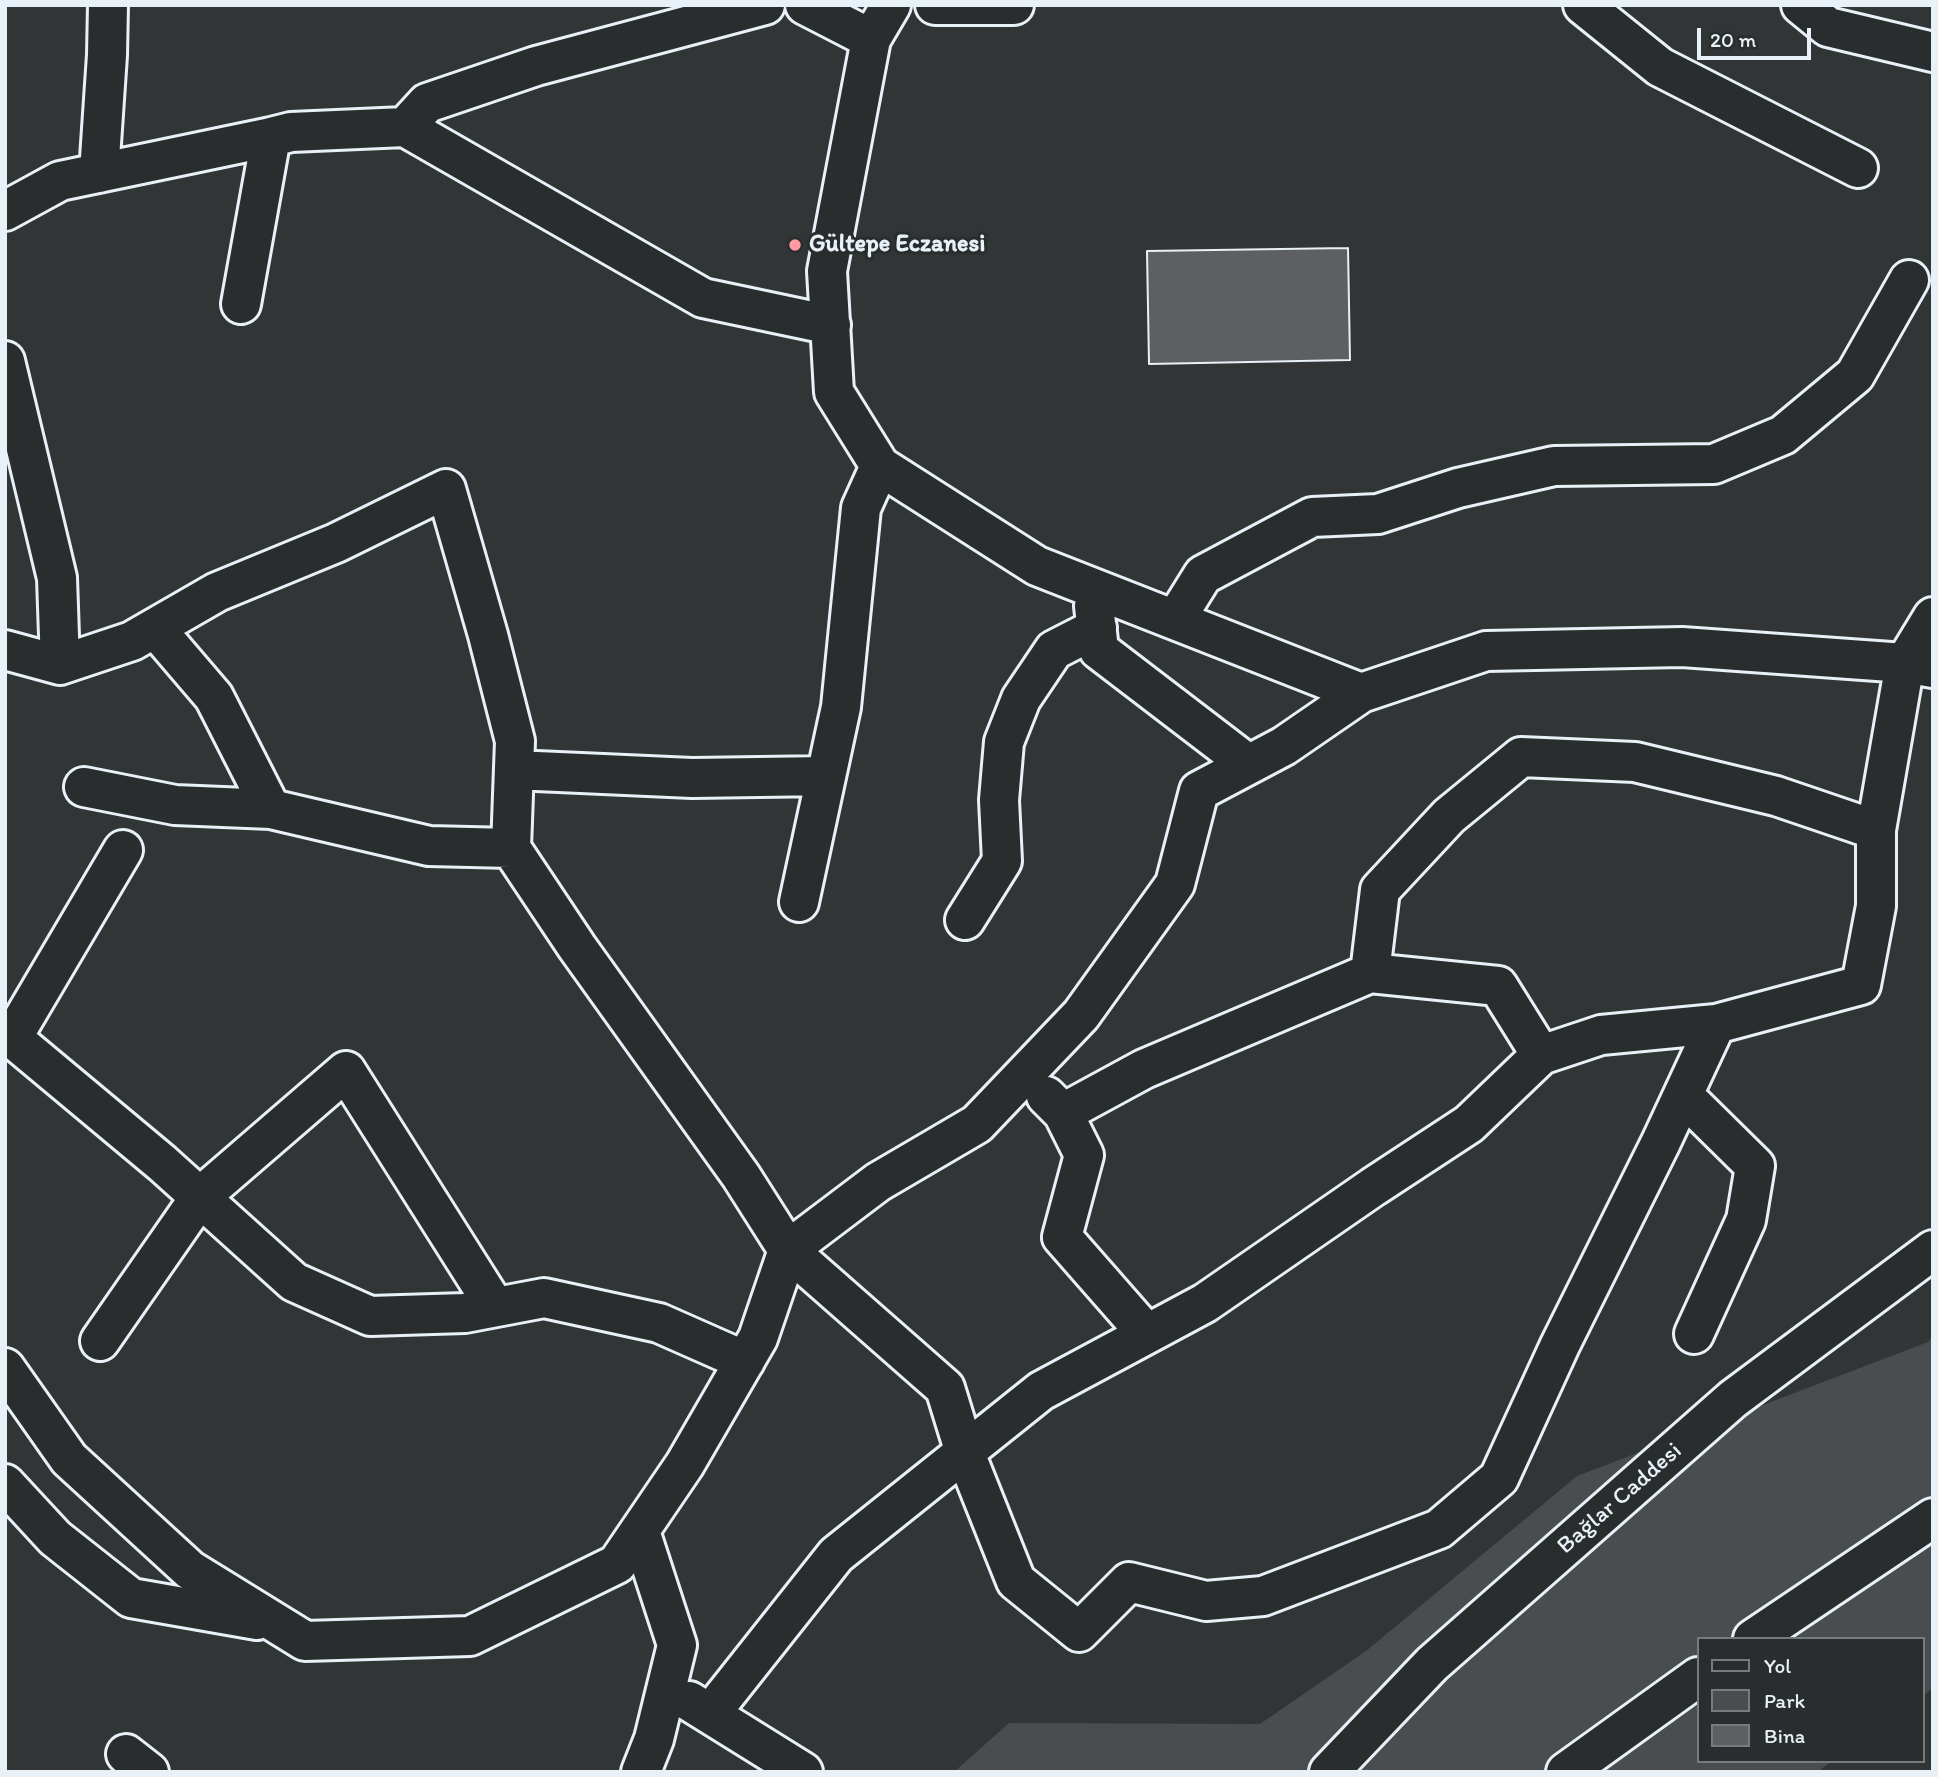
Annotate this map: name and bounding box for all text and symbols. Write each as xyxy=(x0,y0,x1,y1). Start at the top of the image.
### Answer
scale bar xyxy=(1700,14,1814,58)
text: 20 m xyxy=(1710,27,1756,52)
place label: Gültepe Eczanesi xyxy=(809,231,985,259)
marker: Gültepe Eczanesi xyxy=(787,237,803,253)
street label: Bağlar Caddesi xyxy=(1552,1437,1688,1561)
legend xyxy=(1696,1637,1924,1763)
text: Yol xyxy=(1764,1653,1791,1678)
text: Park xyxy=(1764,1688,1805,1713)
text: Bina xyxy=(1764,1723,1805,1748)

